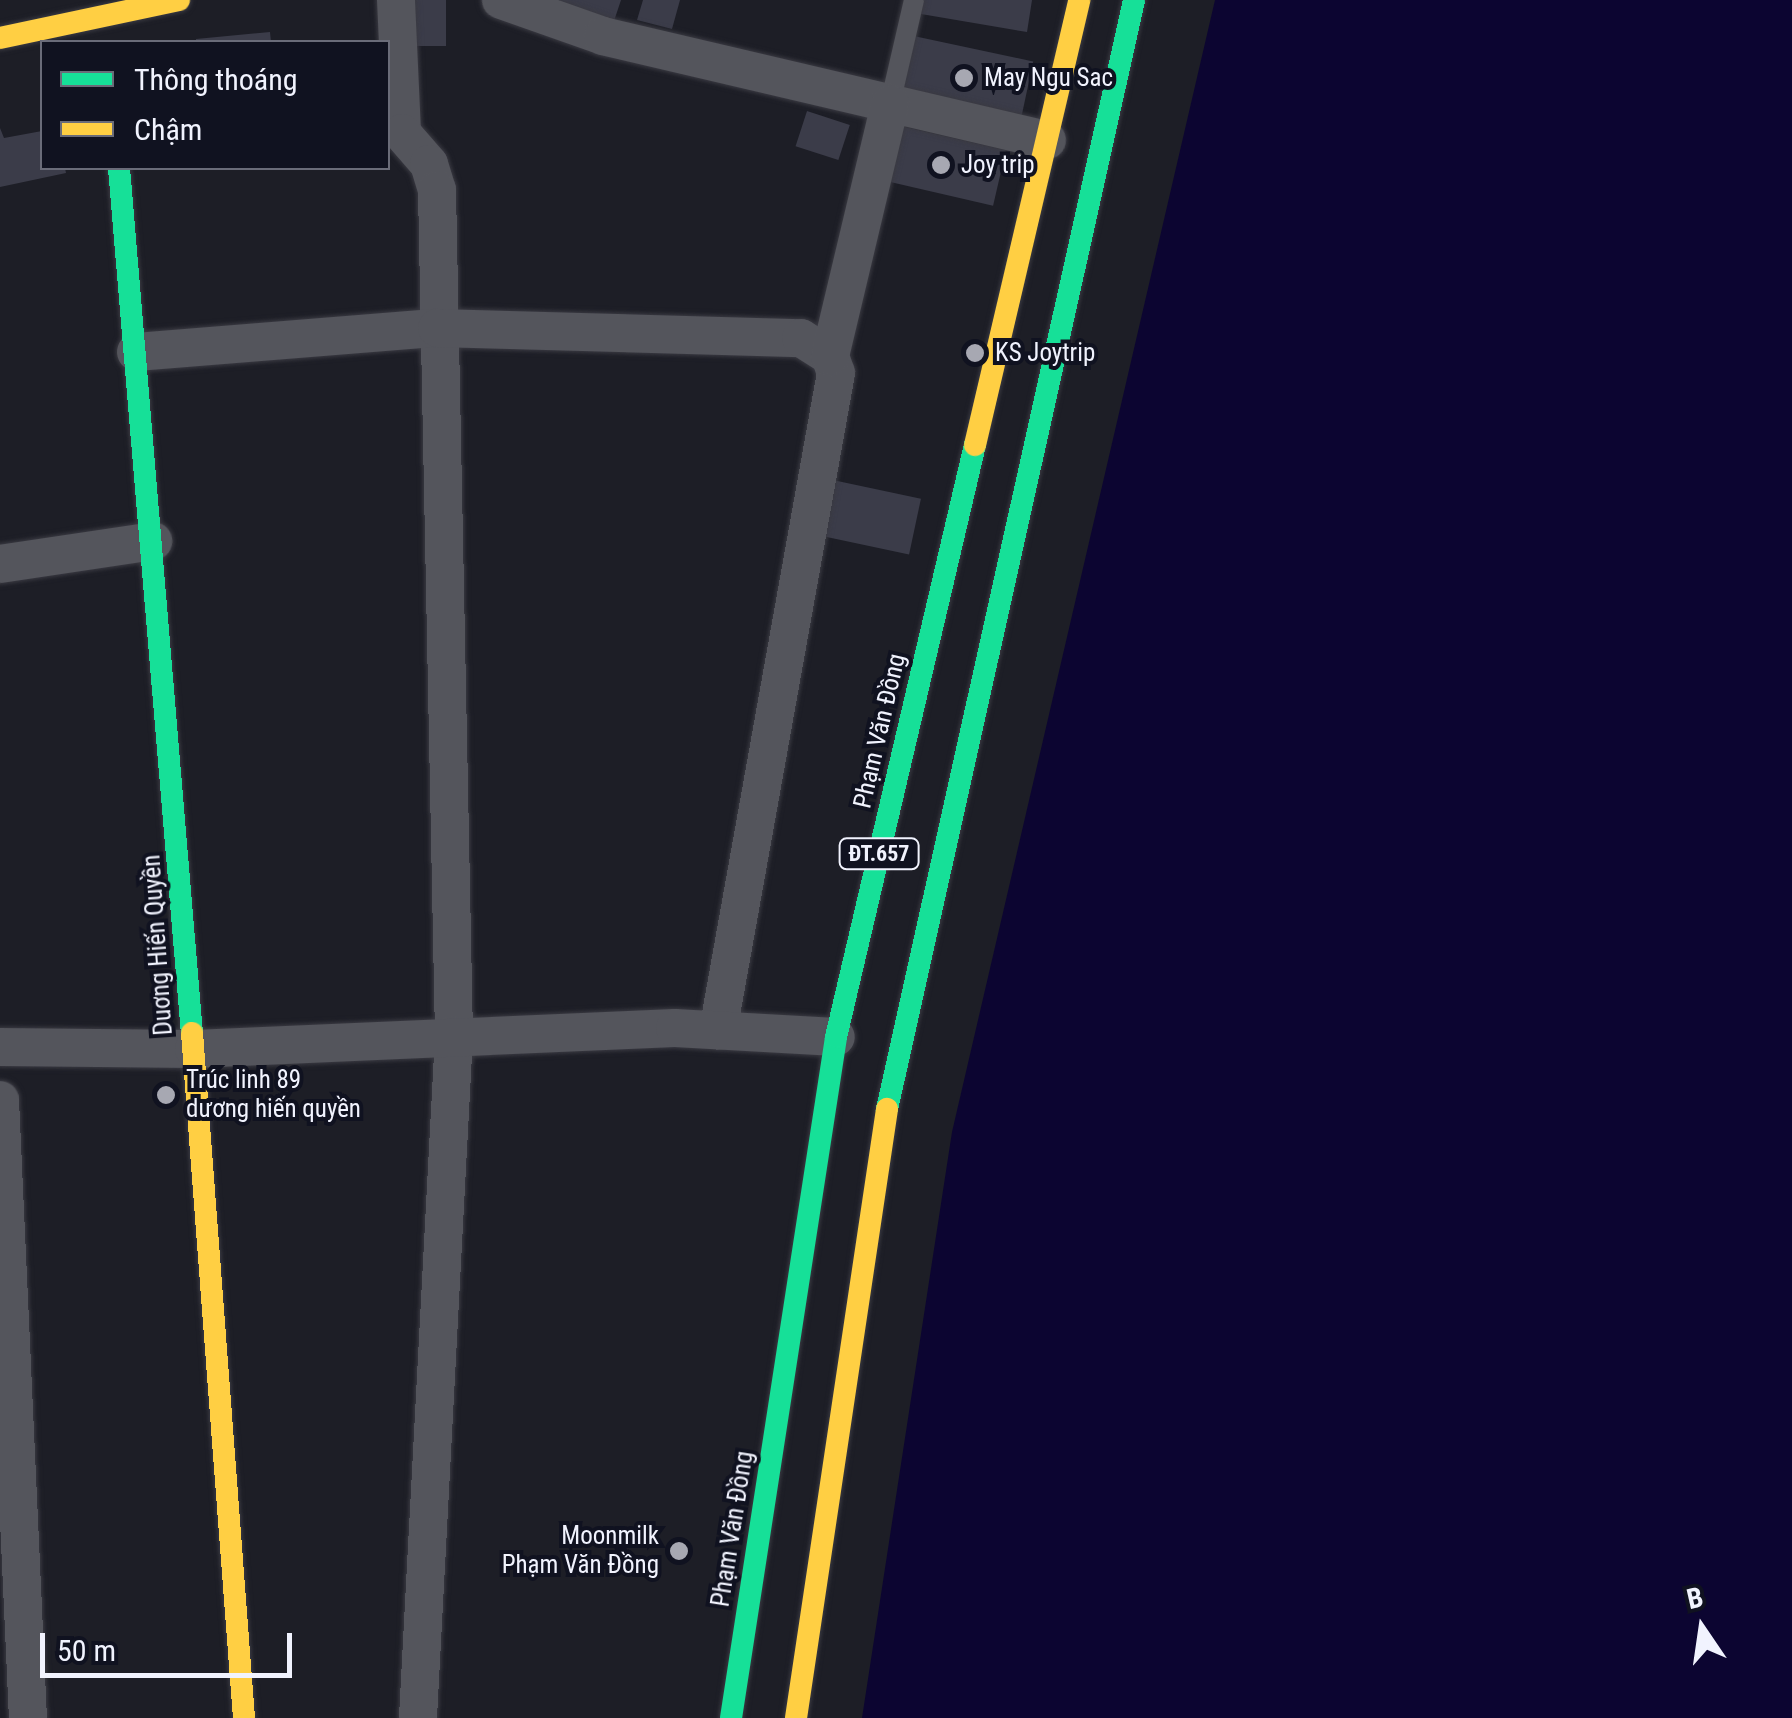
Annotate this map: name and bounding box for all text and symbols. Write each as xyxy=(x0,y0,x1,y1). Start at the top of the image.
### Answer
legend xyxy=(40,40,390,170)
text: Thông thoáng xyxy=(134,62,298,97)
place label: May Ngu Sac xyxy=(984,63,1113,93)
marker: May Ngu Sac xyxy=(953,67,975,89)
text: Chậm xyxy=(134,112,202,147)
place label: Joy trip xyxy=(961,150,1035,180)
marker: Joy trip xyxy=(930,154,952,176)
place label: KS Joytrip xyxy=(995,338,1095,368)
marker: KS Joytrip xyxy=(964,342,986,364)
street label: Phạm Văn Đồng xyxy=(848,651,912,811)
road number: ĐT.657 xyxy=(836,837,922,871)
street label: Duơng Hiến Quyền xyxy=(137,854,179,1036)
place label: Trúc linh 89 dương hiến quyền xyxy=(186,1066,361,1125)
marker: Trúc linh 89 dương hiến quyền xyxy=(155,1084,177,1106)
street label: Phạm Văn Đồng xyxy=(706,1449,760,1609)
place label: Moonmilk Phạm Văn Đồng xyxy=(502,1522,659,1581)
marker: Moonmilk Phạm Văn Đồng xyxy=(668,1540,690,1562)
north arrow xyxy=(1652,1578,1752,1678)
text: B xyxy=(1684,1580,1707,1616)
scale bar xyxy=(45,1613,298,1675)
text: 50 m xyxy=(57,1633,116,1668)

